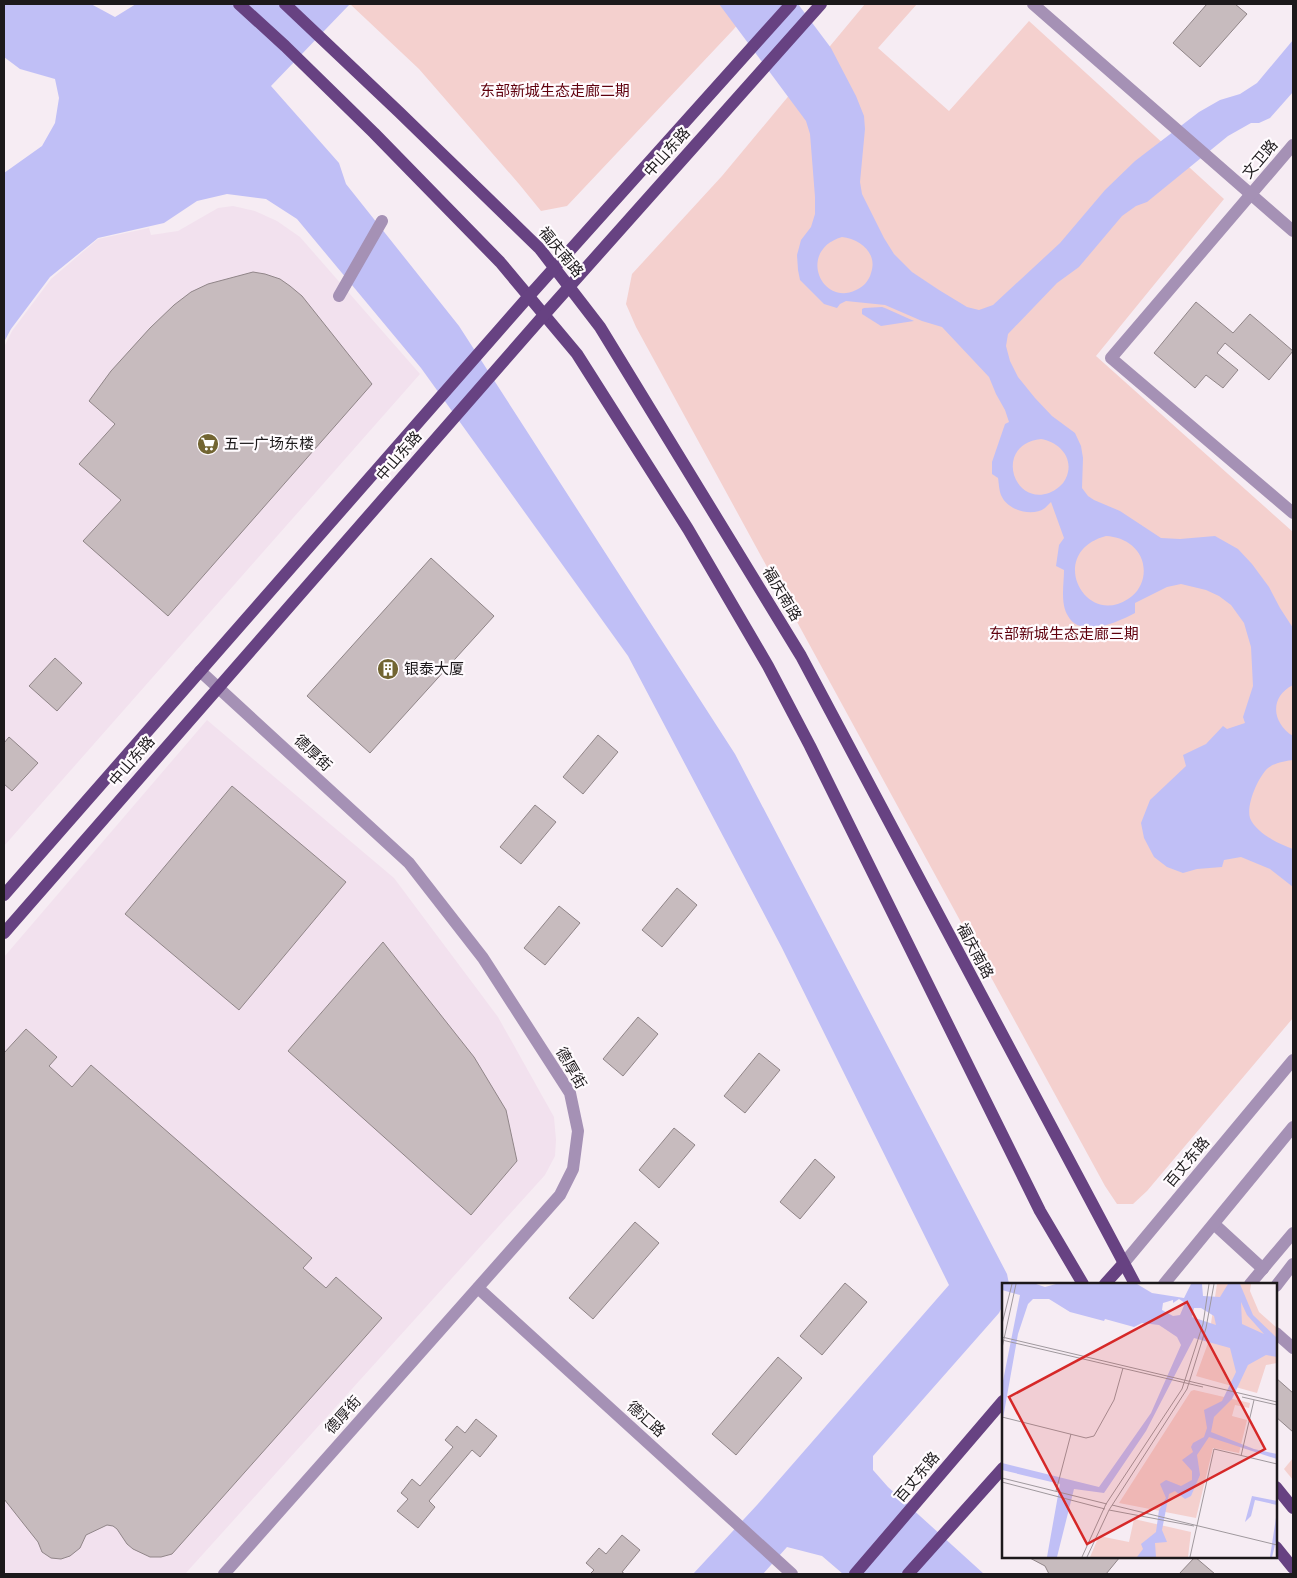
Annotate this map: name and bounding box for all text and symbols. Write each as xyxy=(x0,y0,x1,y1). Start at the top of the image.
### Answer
park label: 东部新城生态走廊二期 xyxy=(480,82,630,100)
street label: 中山东路 xyxy=(640,124,694,180)
street label: 文卫路 xyxy=(1239,136,1281,182)
street label: 福庆南路 xyxy=(535,223,587,281)
street label: 中山东路 xyxy=(373,427,425,485)
supermarket icon: 五一广场东楼 xyxy=(196,432,220,456)
place label: 五一广场东楼 xyxy=(224,435,314,453)
street label: 福庆南路 xyxy=(759,564,805,624)
park label: 东部新城生态走廊三期 xyxy=(989,625,1139,643)
building icon: 银泰大厦 xyxy=(376,657,400,681)
place label: 银泰大厦 xyxy=(404,660,464,678)
street label: 德厚街 xyxy=(290,731,336,775)
street label: 中山东路 xyxy=(106,732,158,790)
street label: 福庆南路 xyxy=(953,920,997,982)
street label: 德厚街 xyxy=(552,1044,590,1092)
street label: 百丈东路 xyxy=(1161,1133,1213,1191)
inset map xyxy=(1002,1283,1277,1558)
street label: 德厚街 xyxy=(321,1392,365,1438)
street label: 德汇路 xyxy=(623,1397,669,1441)
street label: 百丈东路 xyxy=(891,1448,943,1506)

